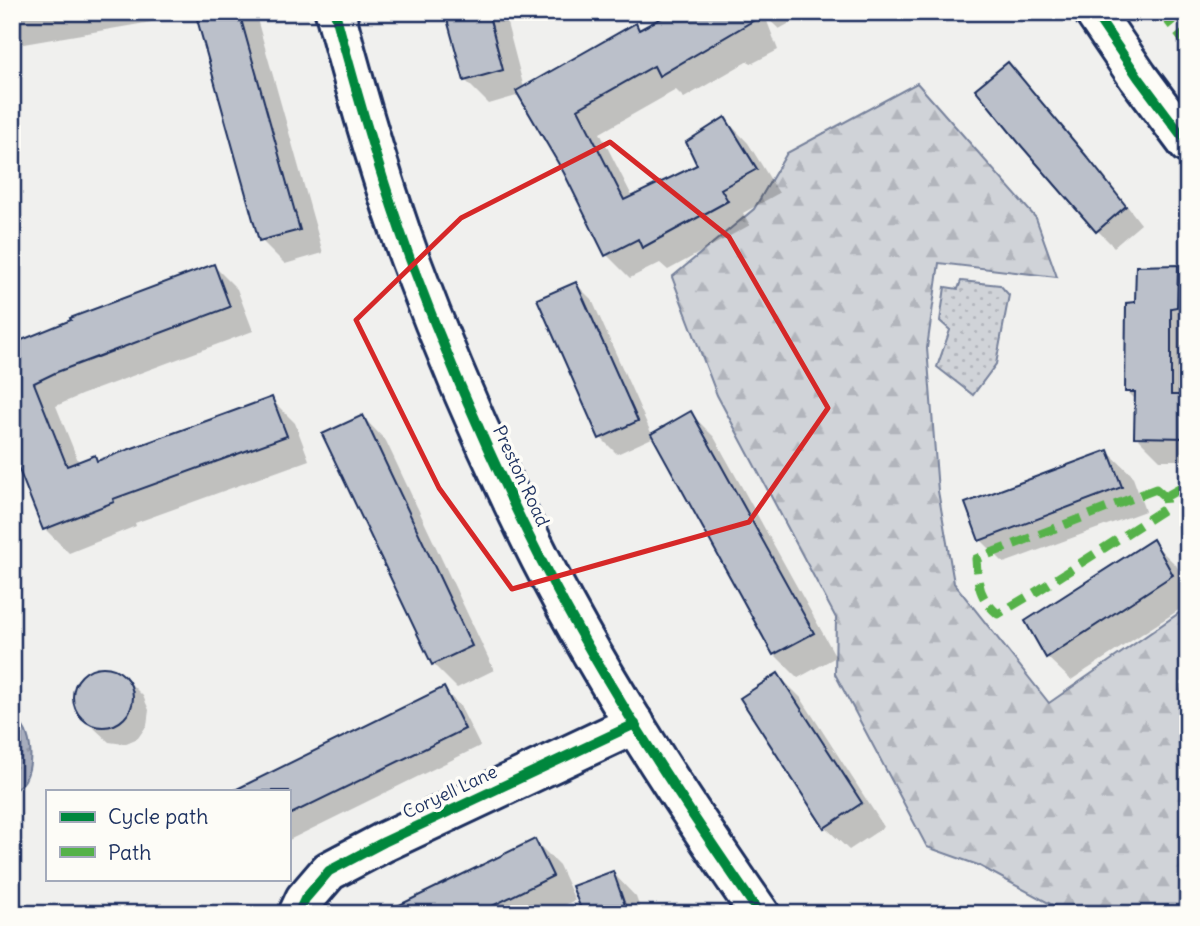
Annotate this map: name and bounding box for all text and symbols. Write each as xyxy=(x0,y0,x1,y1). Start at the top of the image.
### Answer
street label: Preston Road xyxy=(488,422,555,530)
street label: Coryell Lane xyxy=(399,760,501,823)
legend xyxy=(46,790,290,880)
text: Cycle path xyxy=(108,803,208,830)
text: Path xyxy=(108,839,151,866)

